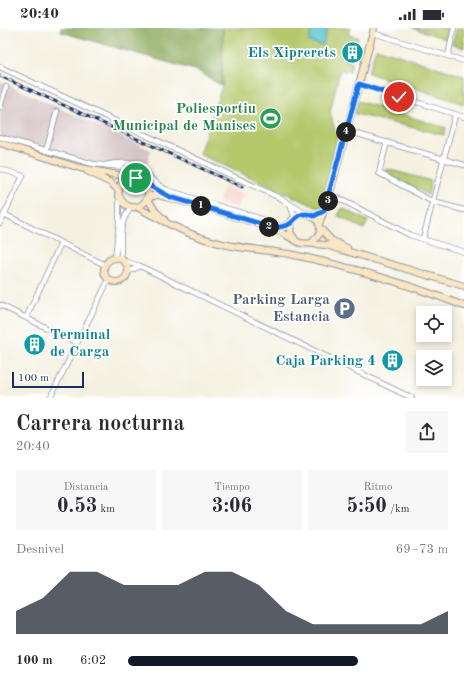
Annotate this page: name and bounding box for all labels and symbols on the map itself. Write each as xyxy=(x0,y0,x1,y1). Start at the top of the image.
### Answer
building icon: Els Xiprerets xyxy=(339,40,365,66)
place label: Els Xiprerets xyxy=(247,46,336,61)
pin xyxy=(382,80,416,114)
place label: Poliesportiu Municipal de Manises xyxy=(112,102,256,134)
sports icon: Poliesportiu Municipal de Manises xyxy=(258,105,284,131)
pin: 4 xyxy=(336,122,356,142)
pin xyxy=(119,161,153,195)
pin: 3 xyxy=(318,191,338,211)
pin: 1 xyxy=(191,196,211,216)
pin: 2 xyxy=(259,217,279,237)
place label: Parking Larga Estancia xyxy=(232,293,330,325)
parking icon: Parking Larga Estancia xyxy=(332,296,358,322)
place label: Terminal de Carga xyxy=(50,328,111,360)
building icon: Terminal de Carga xyxy=(21,331,47,357)
building icon: Caja Parking 4 xyxy=(379,348,405,374)
place label: Caja Parking 4 xyxy=(275,354,376,369)
scale bar xyxy=(12,370,84,389)

